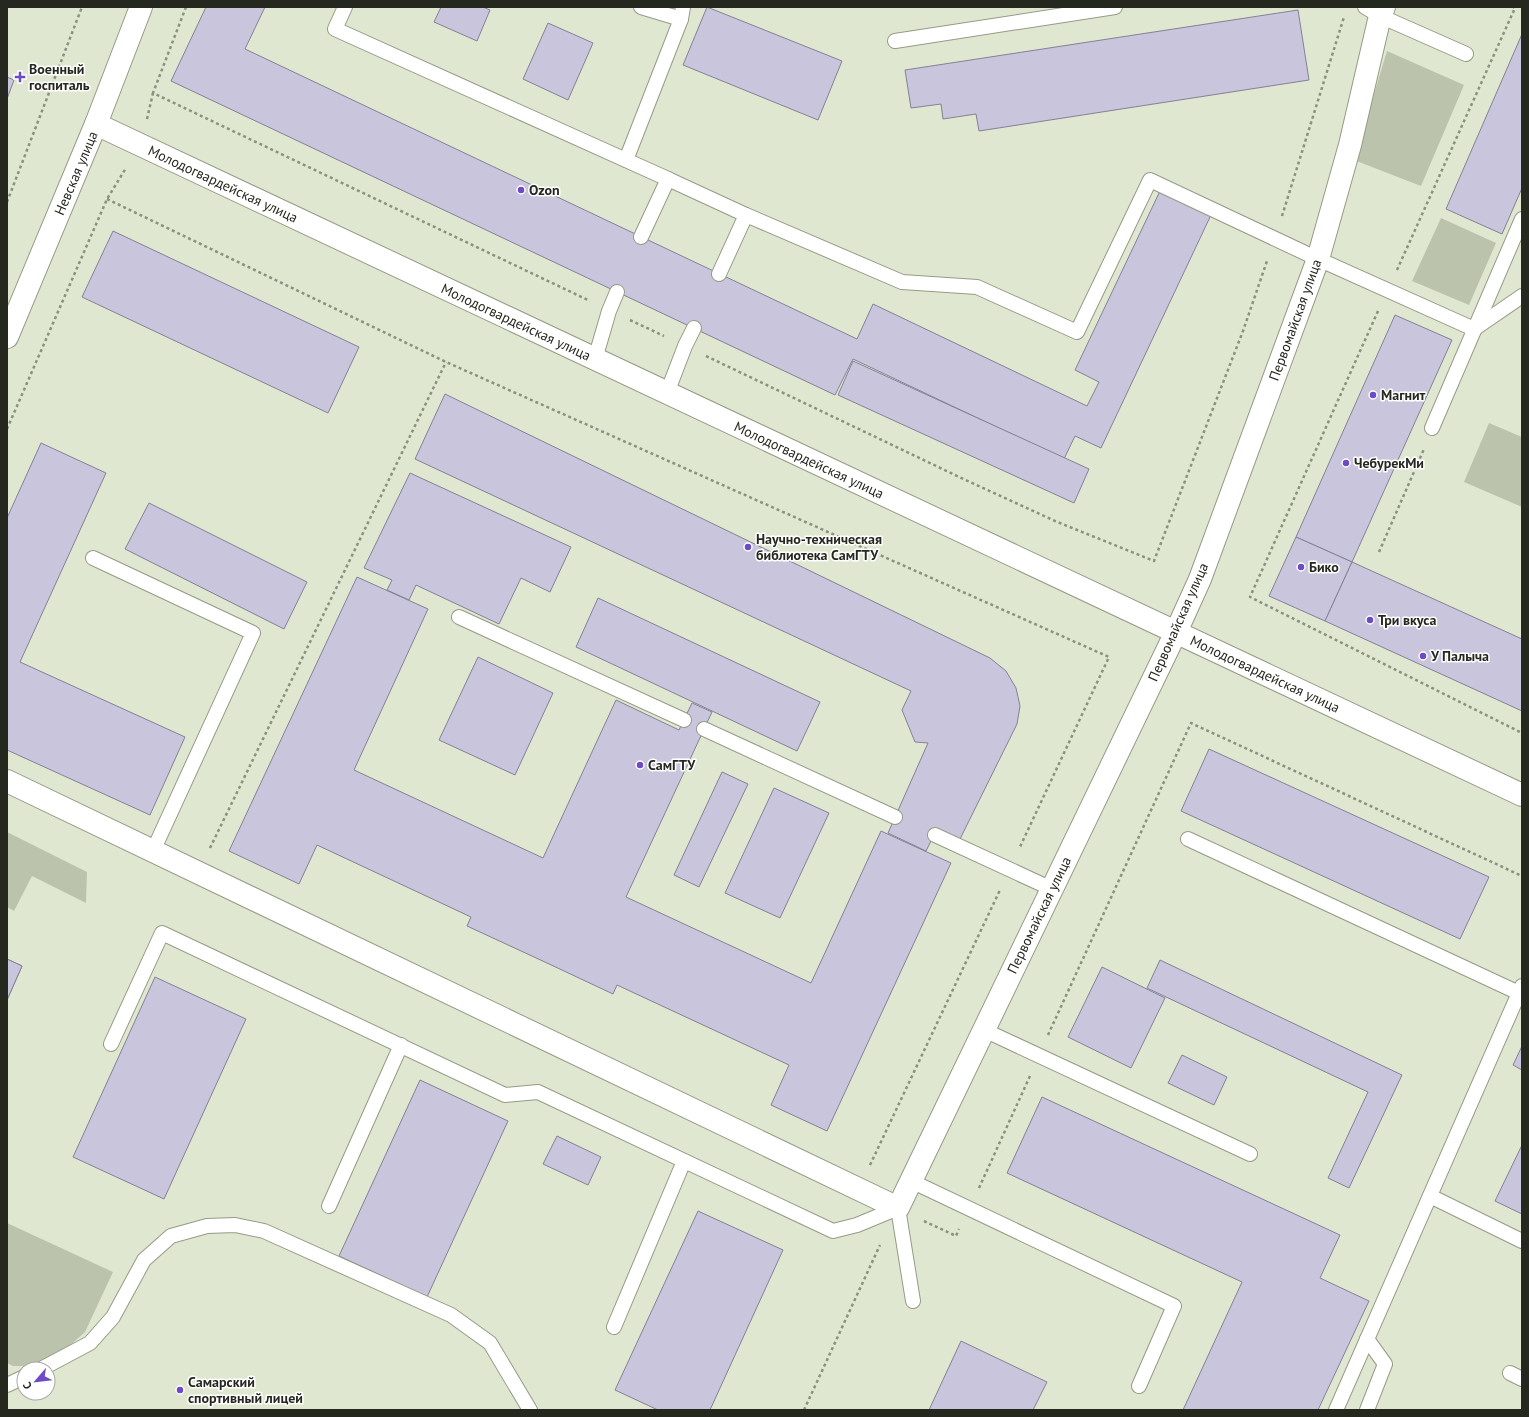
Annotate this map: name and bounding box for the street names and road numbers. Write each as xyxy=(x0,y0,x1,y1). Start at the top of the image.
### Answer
street label: Невская улица xyxy=(50,128,102,218)
street label: Молодогвардейская улица xyxy=(145,141,301,227)
street label: Первомайская улица xyxy=(1265,257,1325,383)
street label: Молодогвардейская улица xyxy=(438,279,594,365)
street label: Молодогвардейская улица xyxy=(731,417,887,503)
street label: Первомайская улица xyxy=(1144,560,1212,684)
street label: Молодогвардейская улица xyxy=(1187,631,1343,717)
street label: Первомайская улица xyxy=(1003,853,1075,976)

